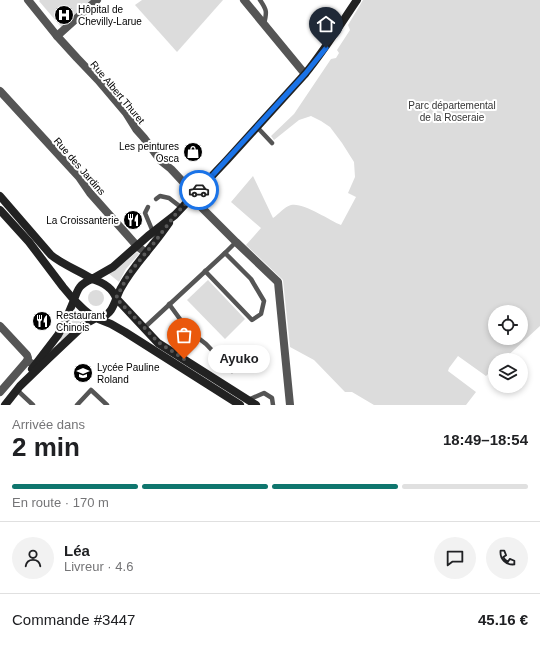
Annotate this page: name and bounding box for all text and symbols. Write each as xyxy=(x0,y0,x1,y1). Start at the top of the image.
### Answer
hospital icon: Hôpital de Chevilly-Larue xyxy=(53,4,75,26)
place label: Hôpital de Chevilly-Larue xyxy=(78,4,142,27)
pin xyxy=(309,7.0,343,48)
icon: home xyxy=(315,13,337,35)
street label: Rue Albert Thuret xyxy=(88,59,147,126)
park label: Parc départemental de la Roseraie xyxy=(408,100,496,123)
street label: Rue des Jardins xyxy=(52,135,107,197)
place label: Les peintures Osca xyxy=(119,141,179,164)
shop icon: Les peintures Osca xyxy=(182,141,204,163)
courier xyxy=(179,170,219,210)
icon: car xyxy=(188,179,210,201)
restaurant icon: La Croissanterie xyxy=(122,209,144,231)
place label: La Croissanterie xyxy=(46,215,119,226)
map controls xyxy=(488,305,528,393)
button: locate xyxy=(488,305,528,345)
restaurant icon: Restaurant Chinois xyxy=(31,310,53,332)
place label: Restaurant Chinois xyxy=(56,310,105,333)
pin xyxy=(167,318,201,359)
icon: bag xyxy=(173,324,195,346)
callout: Ayuko xyxy=(208,345,270,373)
text: Ayuko xyxy=(219,351,259,366)
button: layers xyxy=(488,353,528,393)
school or university icon: Lycée Pauline Roland xyxy=(72,362,94,384)
place label: Lycée Pauline Roland xyxy=(97,362,160,385)
text: Arrivée dans xyxy=(12,417,85,432)
text: 18:49–18:54 xyxy=(443,431,528,448)
text: 2 min xyxy=(12,432,80,462)
text: En route · 170 m xyxy=(12,495,109,510)
button: person xyxy=(12,537,54,579)
button: chat xyxy=(434,537,476,579)
button: phone xyxy=(486,537,528,579)
text: Léa xyxy=(64,542,90,559)
text: Livreur · 4.6 xyxy=(64,559,133,574)
text: Commande #3447 xyxy=(12,611,135,628)
text: 45.16 € xyxy=(478,611,528,628)

